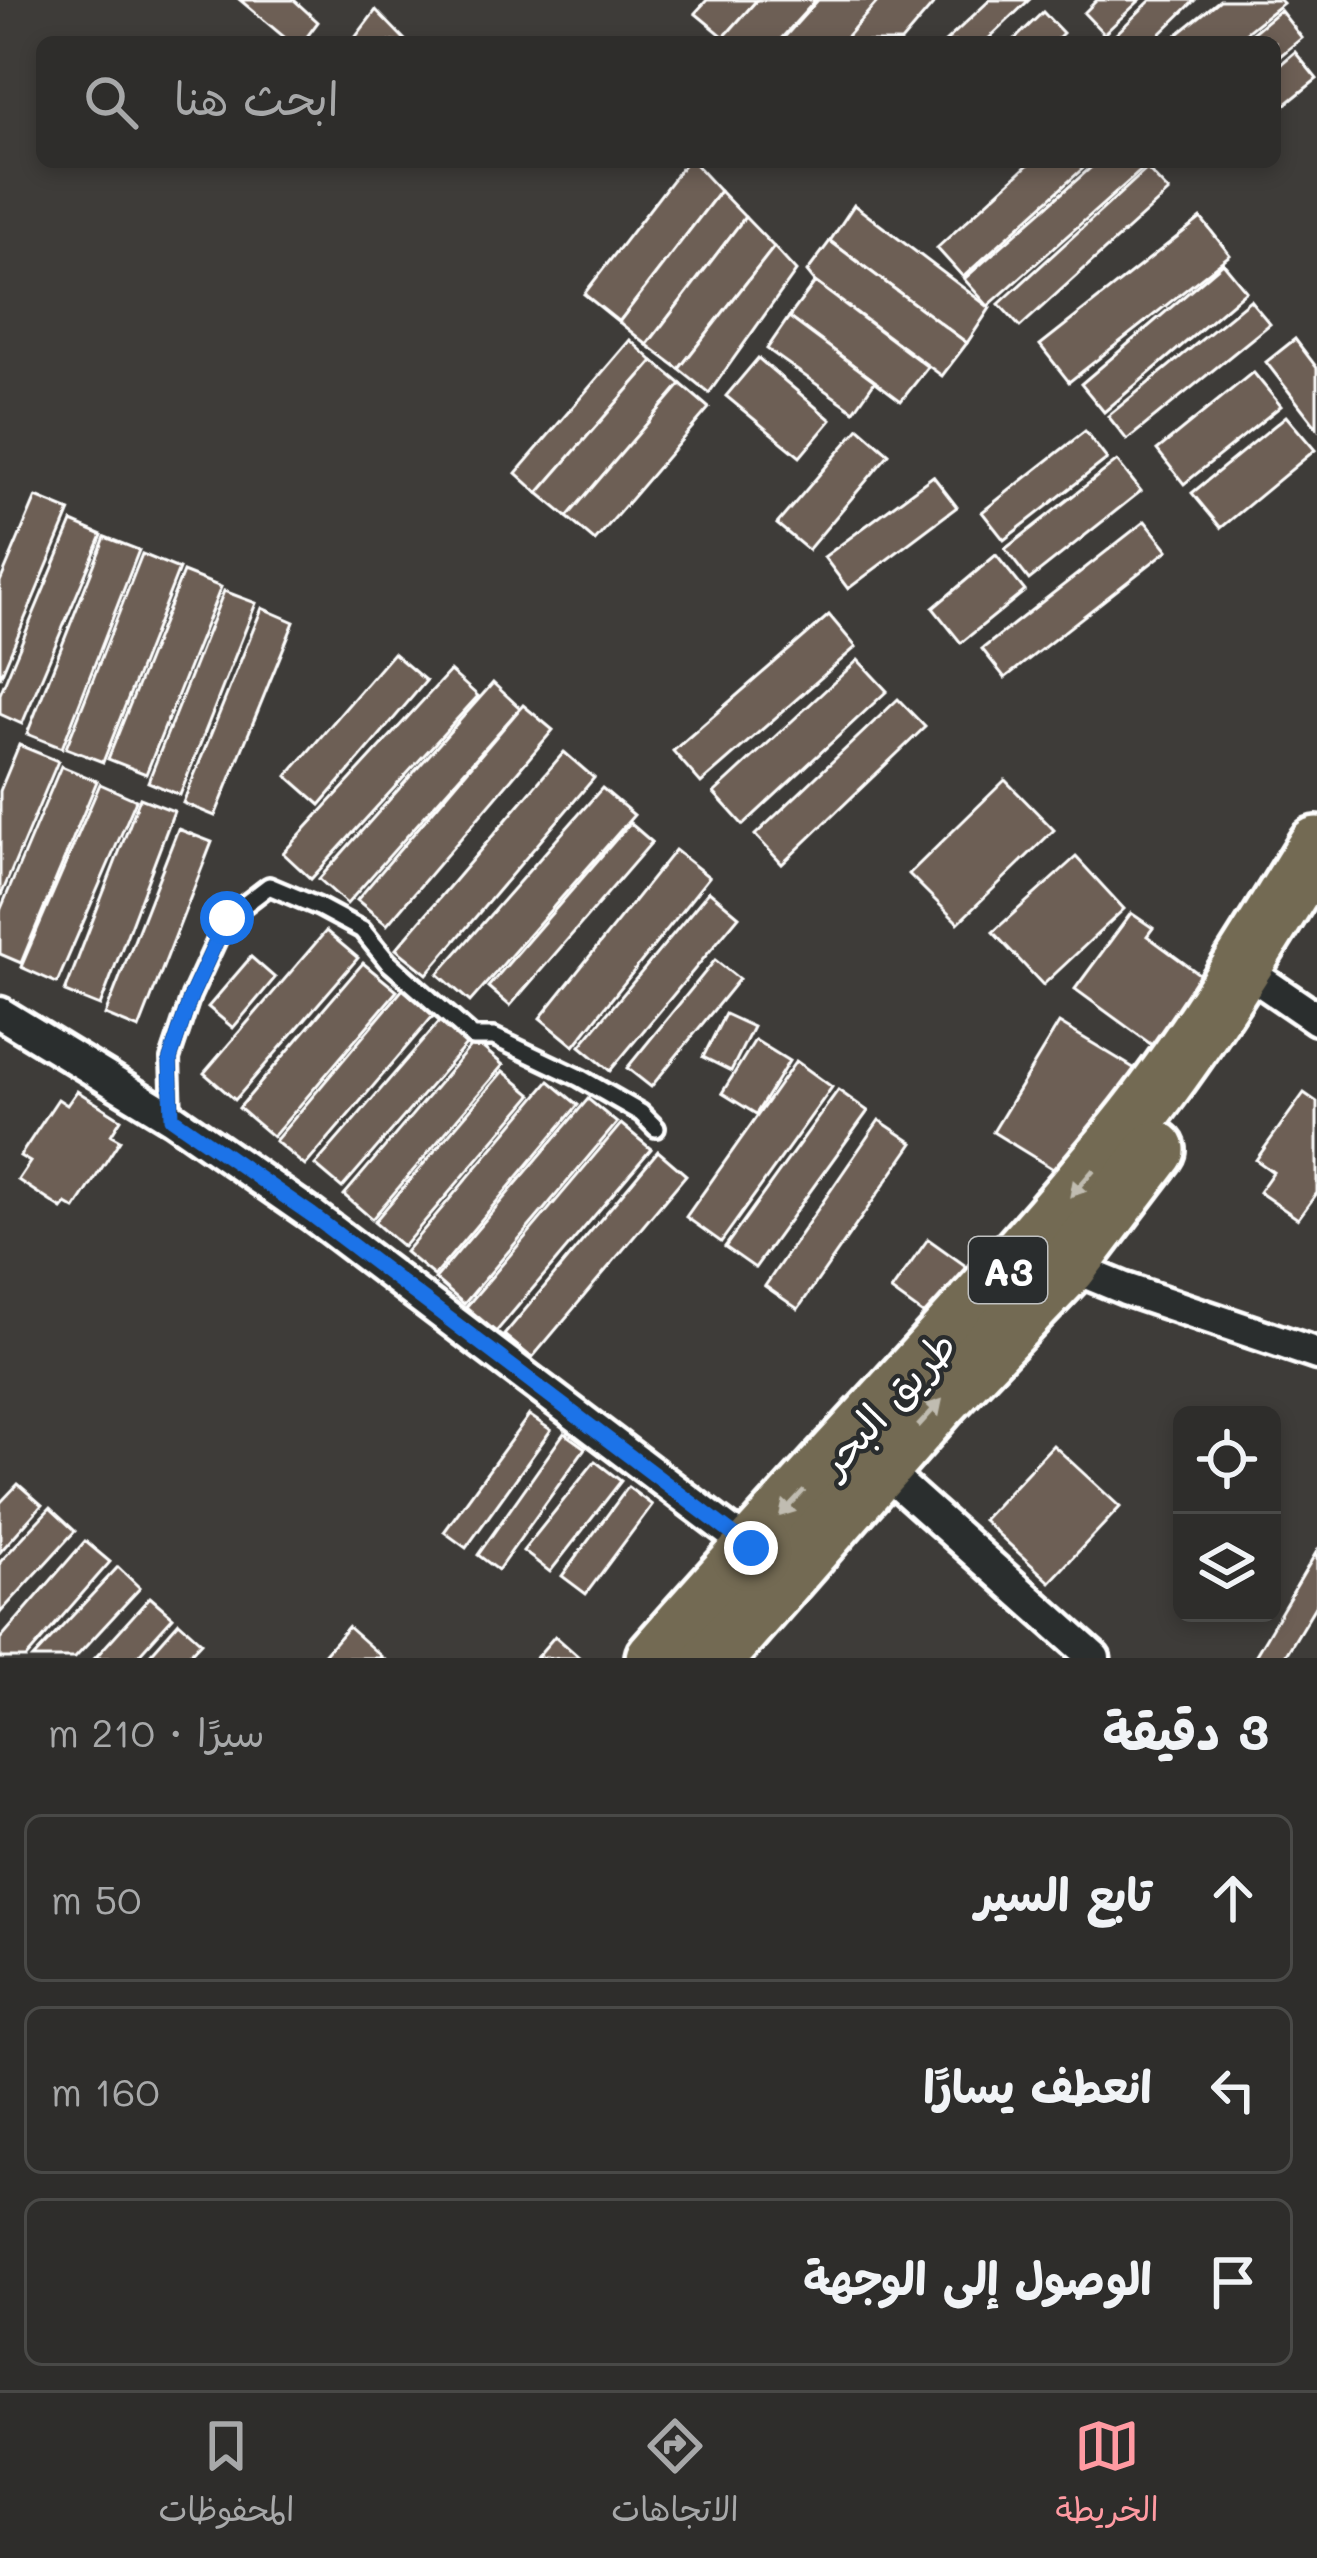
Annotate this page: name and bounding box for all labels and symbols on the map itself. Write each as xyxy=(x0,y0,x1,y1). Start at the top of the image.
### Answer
route start xyxy=(200,891,254,945)
one-way arrow xyxy=(1069,1168,1096,1198)
road number: A3 xyxy=(969,1237,1047,1303)
street label: طريق البحر xyxy=(802,1317,968,1489)
one-way arrow xyxy=(916,1398,943,1427)
one-way arrow xyxy=(779,1489,807,1518)
route end xyxy=(724,1521,778,1575)

